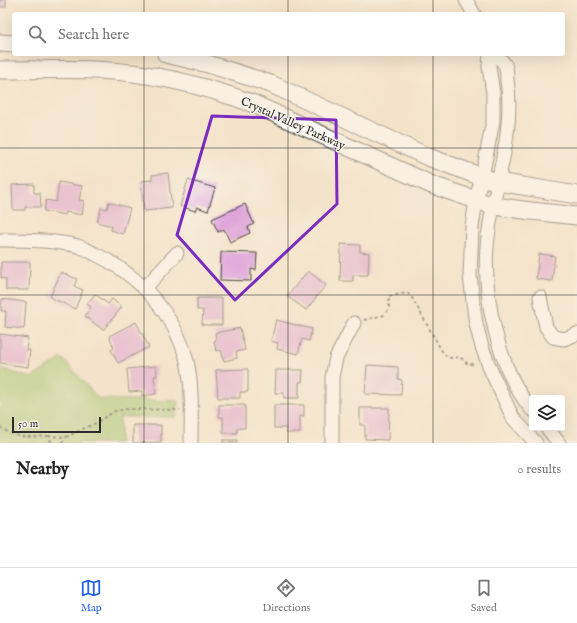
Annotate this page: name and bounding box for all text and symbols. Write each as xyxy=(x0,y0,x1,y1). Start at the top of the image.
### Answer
search box xyxy=(12,12,565,56)
icon: search xyxy=(26,23,48,45)
text: Search here xyxy=(58,25,129,44)
street label: Crystal Valley Parkway xyxy=(238,94,347,153)
map controls xyxy=(529,395,565,431)
button: layers xyxy=(529,395,565,431)
scale bar xyxy=(12,415,101,434)
text: 50 m xyxy=(18,417,38,431)
text: Nearby xyxy=(16,459,69,480)
text: 0 results xyxy=(517,461,561,478)
tab: Map xyxy=(80,577,102,615)
tab: Directions xyxy=(263,577,310,615)
tab: Saved xyxy=(471,577,497,615)

